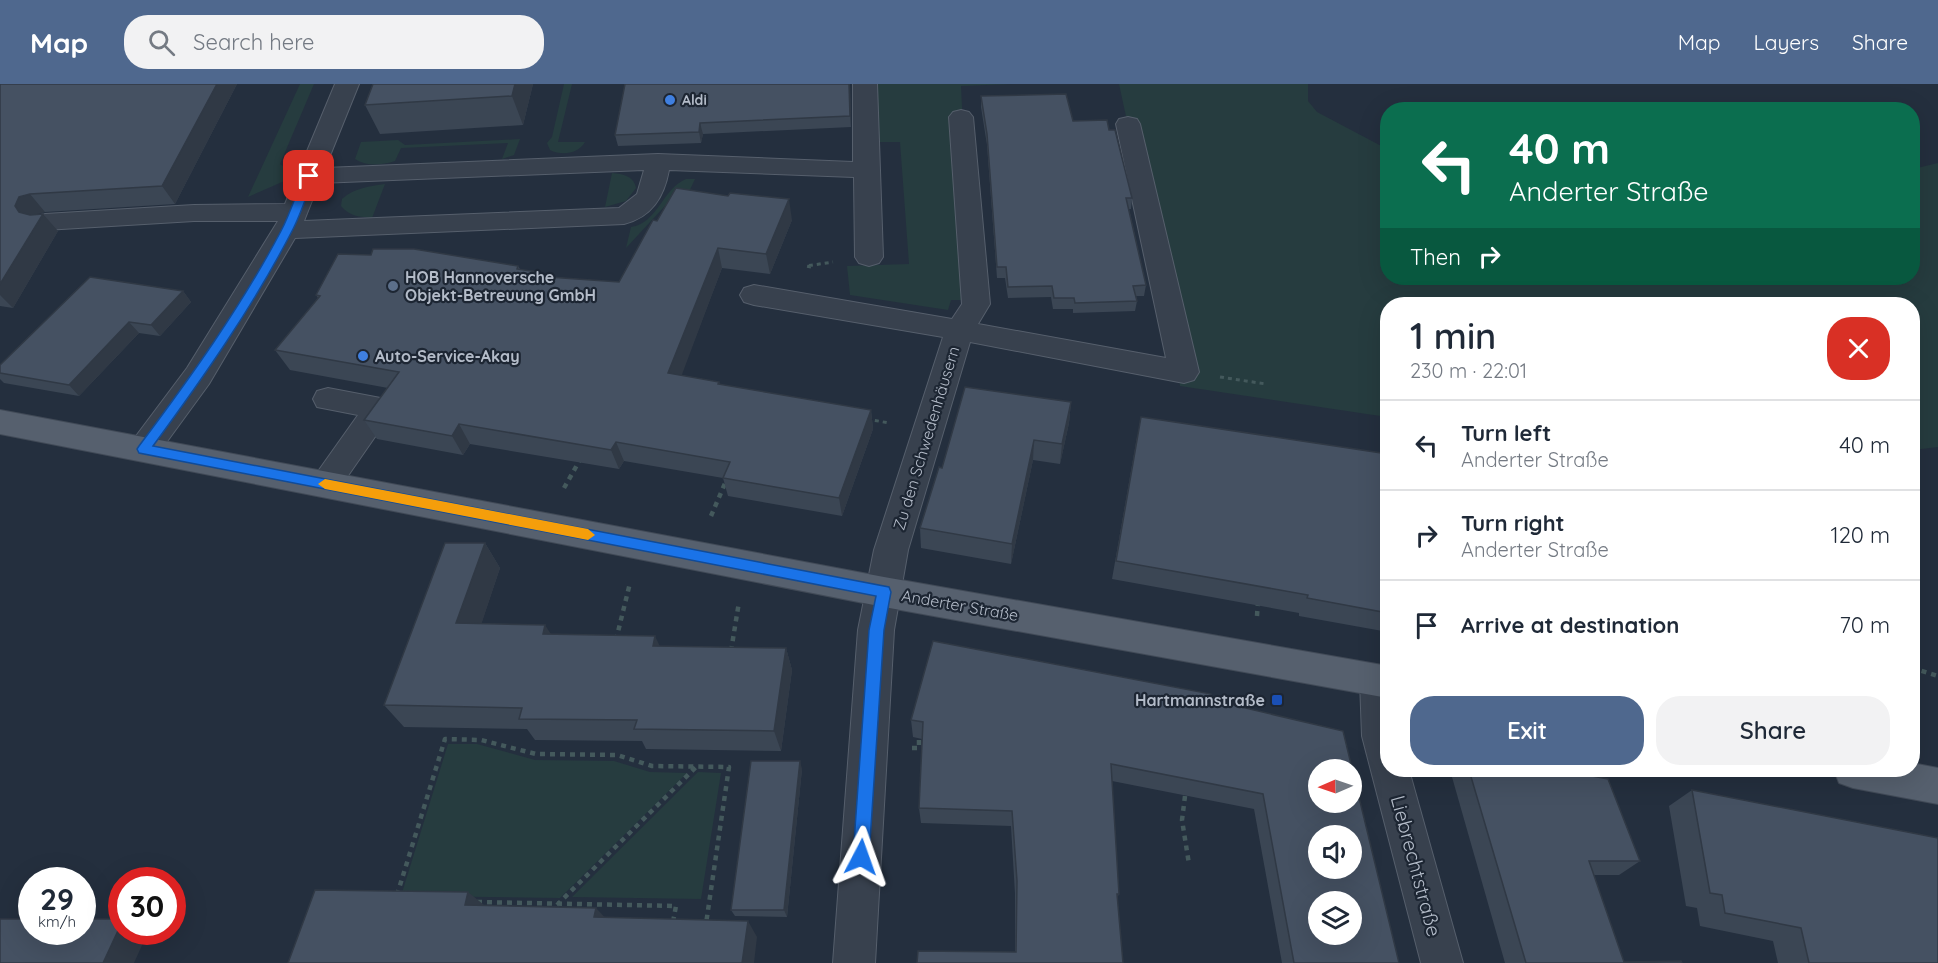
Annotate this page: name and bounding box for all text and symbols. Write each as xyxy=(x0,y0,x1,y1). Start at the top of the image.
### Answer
search box xyxy=(124,15,544,69)
text: Map xyxy=(30,25,88,60)
icon: search xyxy=(145,26,178,59)
text: Search here xyxy=(193,28,315,56)
text: Map xyxy=(1678,29,1721,55)
text: Layers xyxy=(1754,29,1819,55)
text: Share xyxy=(1852,29,1908,55)
place label: Aldi xyxy=(682,91,707,109)
marker: Aldi xyxy=(663,93,677,107)
text: 40 m xyxy=(1509,122,1610,175)
icon: left xyxy=(1410,126,1488,204)
pin xyxy=(283,150,334,201)
icon: arrive xyxy=(292,159,325,192)
text: Anderter Straße xyxy=(1509,174,1709,208)
icon: right xyxy=(1473,240,1506,273)
text: Then xyxy=(1410,243,1461,271)
place label: HOB Hannoversche Objekt-Betreuung GmbH xyxy=(405,267,596,305)
marker: HOB Hannoversche Objekt-Betreuung GmbH xyxy=(386,279,400,293)
text: 1 min xyxy=(1410,313,1496,358)
button: close xyxy=(1827,317,1890,380)
street label: Zu den Schwedenhäusern xyxy=(888,344,964,532)
place label: Auto-Service-Akay xyxy=(375,346,520,366)
marker: Auto-Service-Akay xyxy=(356,349,370,363)
text: 230 m · 22:01 xyxy=(1410,358,1527,383)
text: Turn left xyxy=(1461,419,1551,447)
icon: left xyxy=(1410,429,1443,462)
text: 40 m xyxy=(1839,431,1890,459)
text: Anderter Straße xyxy=(1461,447,1609,472)
text: Turn right xyxy=(1461,509,1565,537)
icon: right xyxy=(1410,519,1443,552)
text: 120 m xyxy=(1831,521,1890,549)
text: Anderter Straße xyxy=(1461,537,1609,562)
street label: Anderter Straße xyxy=(900,585,1020,625)
icon: arrive xyxy=(1410,609,1443,642)
text: Arrive at destination xyxy=(1461,611,1679,639)
text: 70 m xyxy=(1840,611,1890,639)
place label: Hartmannstraße xyxy=(1135,690,1265,710)
marker: Hartmannstraße xyxy=(1270,693,1284,707)
button: Exit xyxy=(1410,696,1644,765)
button: Share xyxy=(1656,696,1890,765)
north arrow xyxy=(1308,759,1362,813)
map controls xyxy=(1308,759,1362,945)
street label: Liebrechtstraße xyxy=(1386,793,1447,939)
position arrow xyxy=(829,825,893,889)
button: sound xyxy=(1308,825,1362,879)
speed limit sign: 30 xyxy=(108,867,186,945)
text: 29 xyxy=(40,880,74,918)
button: layers xyxy=(1308,891,1362,945)
text: km/h xyxy=(38,912,76,931)

